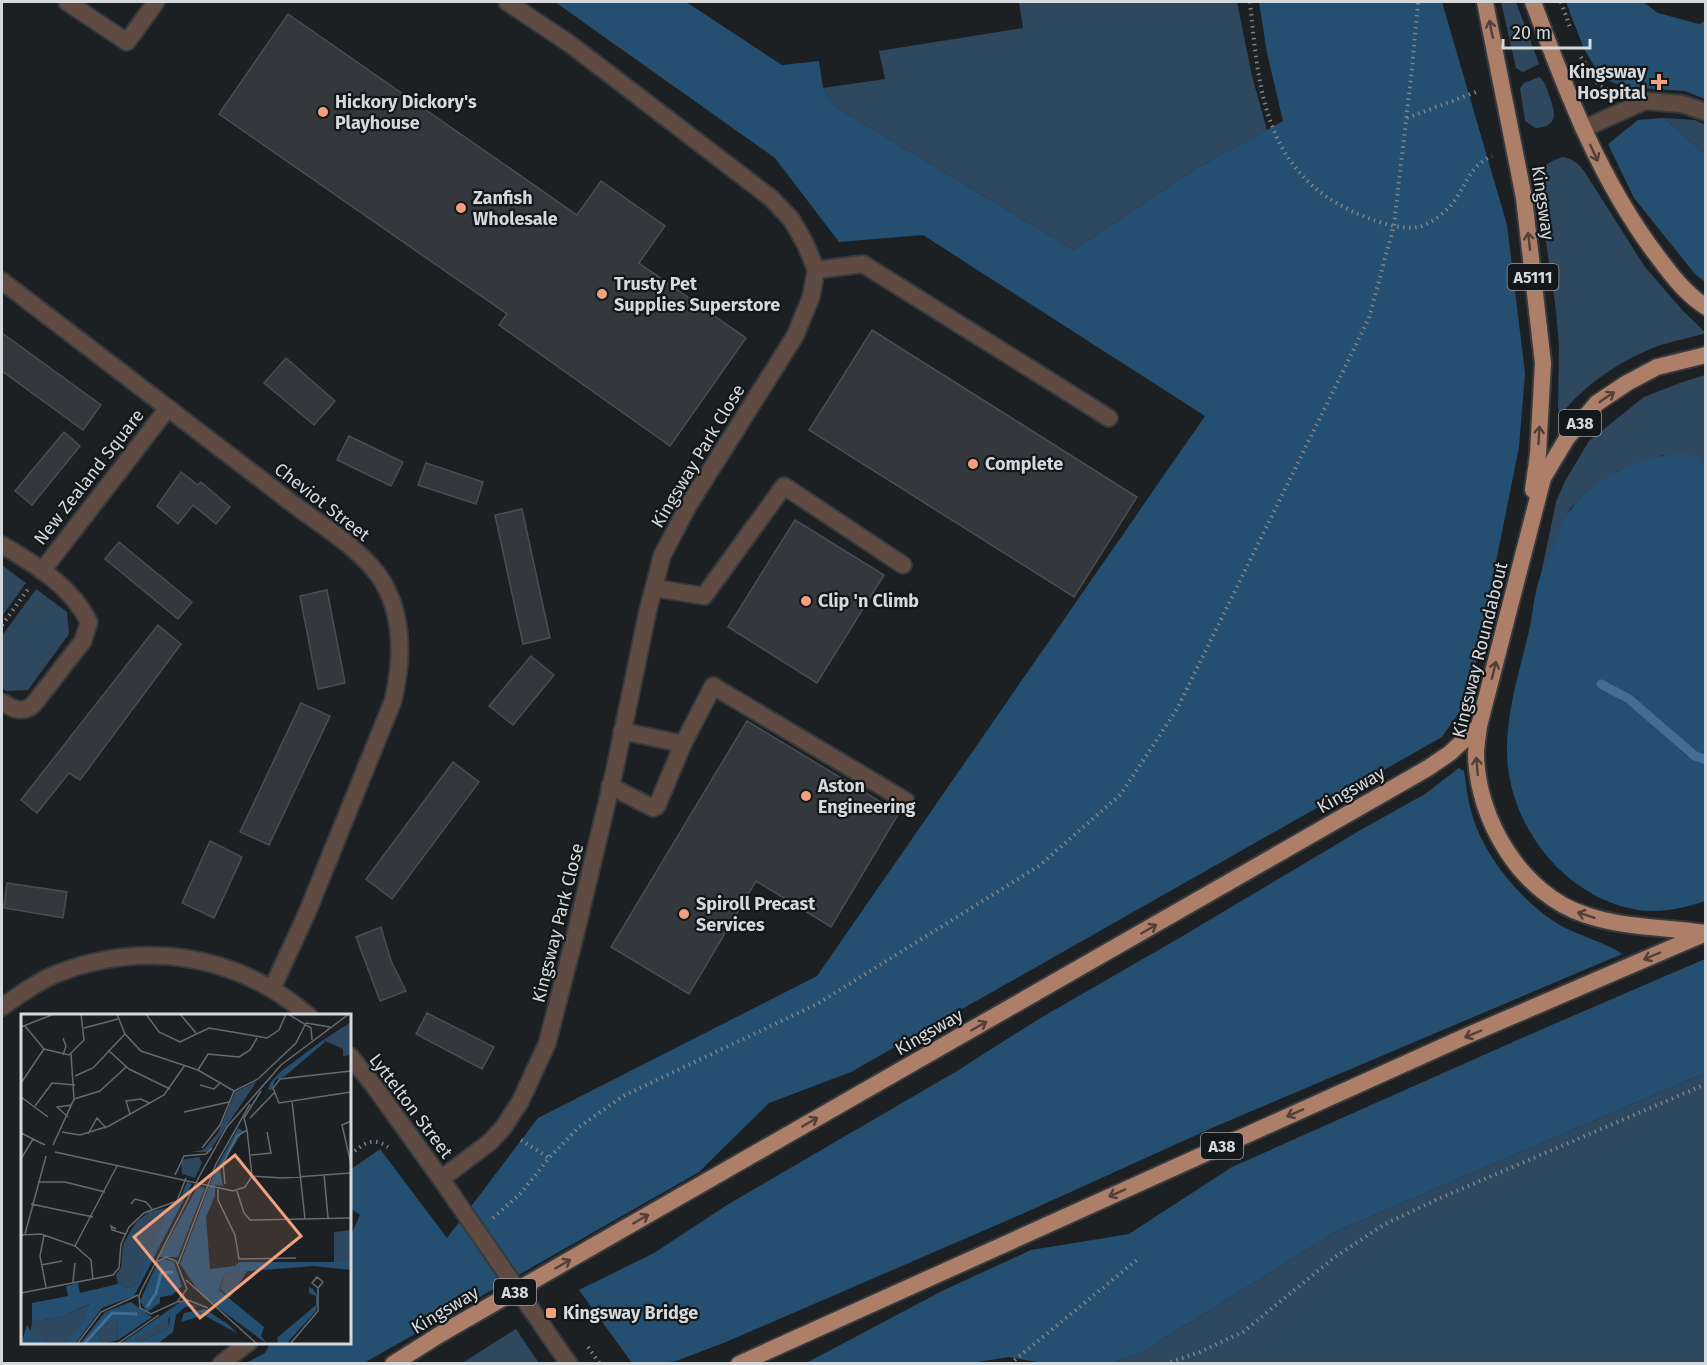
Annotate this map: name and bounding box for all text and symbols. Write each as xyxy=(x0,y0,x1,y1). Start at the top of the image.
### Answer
scale bar xyxy=(1503,12,1590,50)
one-way arrow xyxy=(1485,20,1496,39)
text: 20 m xyxy=(1512,22,1551,44)
place label: Kingsway Hospital xyxy=(1569,61,1647,104)
marker: Kingsway Hospital xyxy=(1650,73,1668,91)
place label: Hickory Dickory's Playhouse xyxy=(335,91,477,134)
marker: Hickory Dickory's Playhouse xyxy=(316,105,330,119)
one-way arrow xyxy=(1589,144,1601,162)
street label: Kingsway xyxy=(1527,164,1559,242)
place label: Zanfish Wholesale xyxy=(473,187,558,230)
marker: Zanfish Wholesale xyxy=(454,201,468,215)
one-way arrow xyxy=(1523,232,1534,252)
road number: A5111 xyxy=(1508,264,1558,290)
place label: Trusty Pet Supplies Superstore xyxy=(614,273,780,316)
marker: Trusty Pet Supplies Superstore xyxy=(595,287,609,301)
street label: Kingsway Park Close xyxy=(646,380,750,532)
one-way arrow xyxy=(1598,391,1614,403)
street label: New Zealand Square xyxy=(29,405,149,549)
road number: A38 xyxy=(1559,410,1601,436)
one-way arrow xyxy=(1534,426,1545,446)
place label: Complete xyxy=(985,453,1063,475)
marker: Complete xyxy=(966,457,980,471)
street label: Cheviot Street xyxy=(270,458,374,546)
street label: Kingsway Roundabout xyxy=(1447,559,1513,740)
place label: Clip 'n Climb xyxy=(818,590,919,612)
marker: Clip 'n Climb xyxy=(799,594,813,608)
one-way arrow xyxy=(1488,661,1500,680)
one-way arrow xyxy=(1471,756,1482,776)
street label: Kingsway xyxy=(1313,762,1389,818)
place label: Aston Engineering xyxy=(817,775,916,818)
marker: Aston Engineering xyxy=(799,789,813,803)
street label: Kingsway Park Close xyxy=(528,841,588,1005)
place label: Spiroll Precast Services xyxy=(696,893,816,936)
marker: Spiroll Precast Services xyxy=(677,907,691,921)
one-way arrow xyxy=(1577,908,1596,919)
one-way arrow xyxy=(1140,923,1157,935)
one-way arrow xyxy=(1643,951,1661,962)
street label: Kingsway xyxy=(891,1004,967,1060)
inset map xyxy=(21,1014,351,1344)
one-way arrow xyxy=(971,1019,988,1031)
one-way arrow xyxy=(1464,1028,1482,1040)
street label: Lyttelton Street xyxy=(365,1049,458,1163)
one-way arrow xyxy=(1286,1108,1304,1120)
one-way arrow xyxy=(801,1116,818,1128)
road number: A38 xyxy=(1201,1133,1243,1159)
one-way arrow xyxy=(1108,1189,1126,1200)
one-way arrow xyxy=(632,1213,649,1225)
one-way arrow xyxy=(554,1257,571,1269)
road number: A38 xyxy=(494,1279,536,1305)
street label: Kingsway xyxy=(407,1281,483,1339)
place label: Kingsway Bridge xyxy=(563,1302,698,1324)
marker: Kingsway Bridge xyxy=(544,1306,558,1320)

